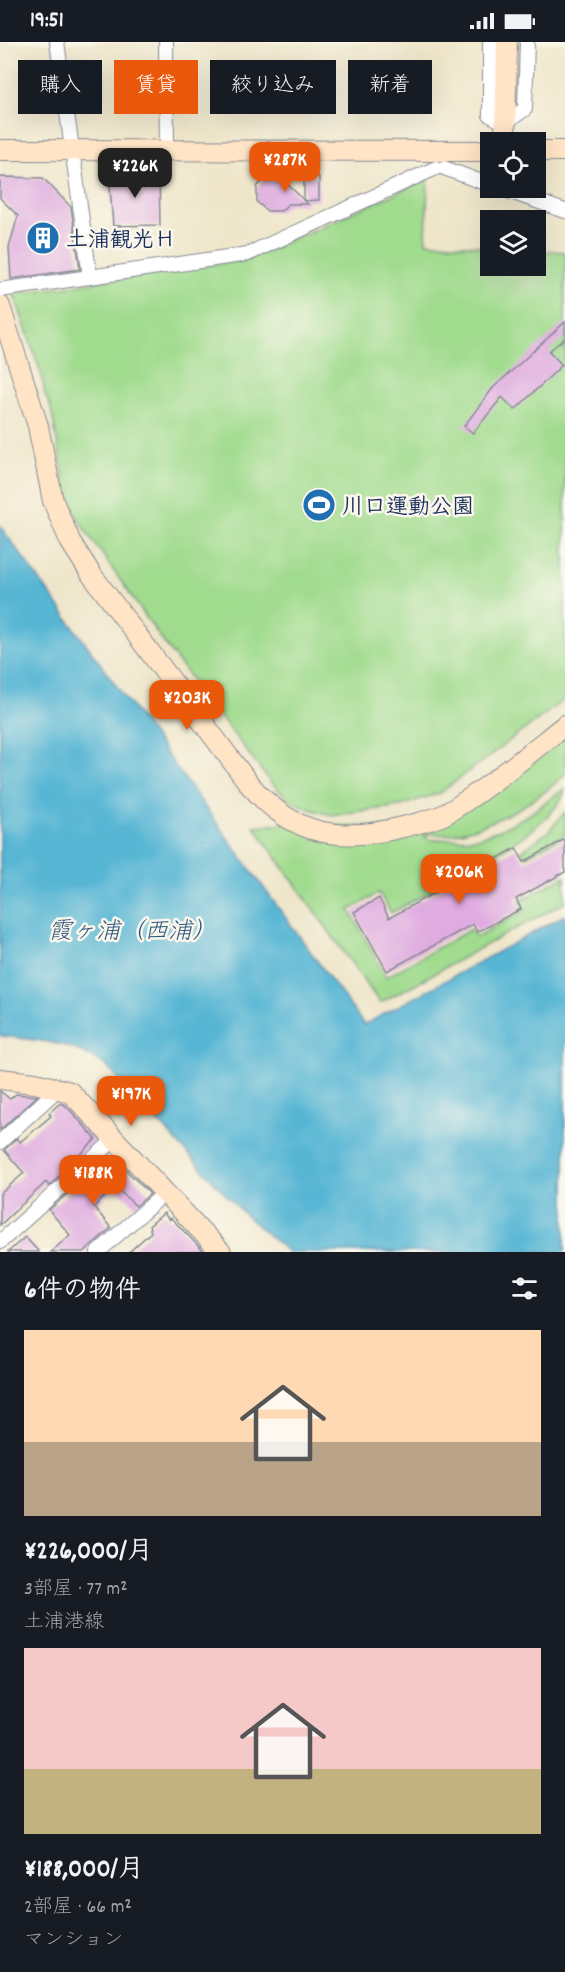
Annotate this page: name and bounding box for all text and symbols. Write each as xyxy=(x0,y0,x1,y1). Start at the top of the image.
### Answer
text: 19:51 xyxy=(30,6,64,37)
chip: 購入 xyxy=(18,60,102,114)
chip: 賃貸 xyxy=(114,60,198,114)
chip: 絞り込み xyxy=(210,60,336,114)
chip: 新着 xyxy=(348,60,432,114)
map controls xyxy=(480,132,546,276)
button: locate xyxy=(480,132,546,198)
pin: ¥287K xyxy=(243,142,327,193)
text: ¥287K xyxy=(263,147,307,175)
pin: ¥226K xyxy=(93,148,177,199)
text: ¥226K xyxy=(112,153,158,181)
button: layers xyxy=(480,210,546,276)
building icon: 土浦観光Ｈ xyxy=(25,220,61,256)
place label: 土浦観光Ｈ xyxy=(66,226,176,257)
sports icon: 川口運動公園 xyxy=(301,487,337,523)
place label: 川口運動公園 xyxy=(342,493,474,524)
pin: ¥203K xyxy=(145,680,229,731)
text: ¥203K xyxy=(163,685,211,713)
pin: ¥206K xyxy=(417,854,501,905)
text: ¥206K xyxy=(435,859,483,887)
water label: 霞ヶ浦（西浦） xyxy=(48,916,216,950)
pin: ¥197K xyxy=(89,1076,173,1127)
text: ¥197K xyxy=(111,1081,151,1109)
pin: ¥188K xyxy=(51,1155,135,1206)
text: ¥188K xyxy=(73,1160,113,1188)
icon: filters xyxy=(508,1272,541,1305)
text: 6件の物件 xyxy=(24,1273,141,1310)
icon: home xyxy=(229,1369,337,1477)
text: ¥226,000/月 xyxy=(24,1534,153,1571)
text: 3部屋 · 77 m² xyxy=(24,1576,128,1604)
text: 土浦港線 xyxy=(24,1609,104,1637)
icon: home xyxy=(229,1687,337,1795)
text: ¥188,000/月 xyxy=(24,1852,144,1889)
text: 2部屋 · 66 m² xyxy=(24,1894,132,1922)
text: マンション xyxy=(24,1927,123,1955)

